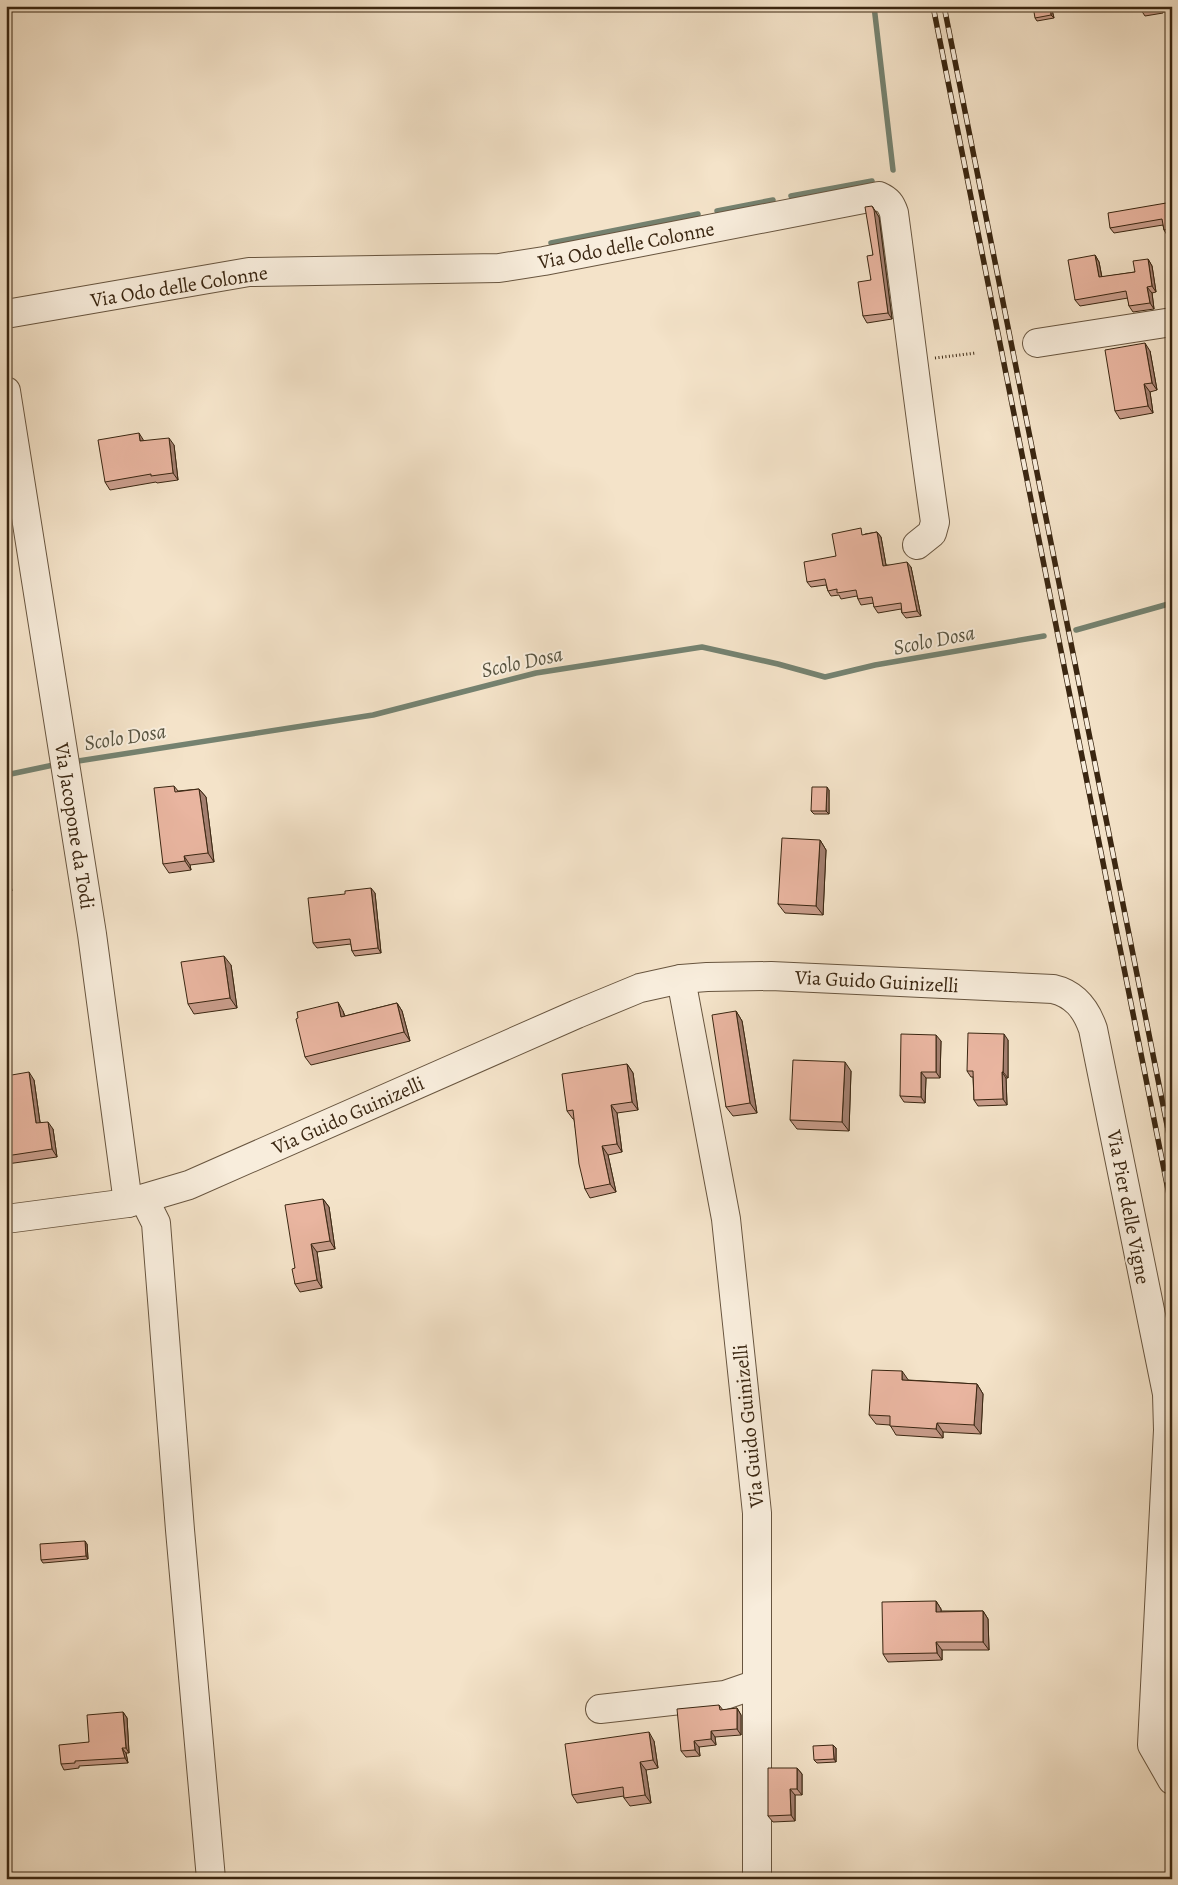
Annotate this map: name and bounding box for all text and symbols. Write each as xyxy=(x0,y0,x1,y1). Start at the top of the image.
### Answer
street label: Via Odo delle Colonne xyxy=(535,215,717,276)
street label: Via Odo delle Colonne xyxy=(88,259,270,314)
water label: Scolo Dosa xyxy=(891,618,977,662)
water label: Scolo Dosa xyxy=(479,640,566,684)
water label: Scolo Dosa xyxy=(82,717,168,757)
street label: Via Jacopone da Todi xyxy=(48,740,101,911)
street label: Via Guido Guinizelli xyxy=(793,964,960,999)
street label: Via Guido Guinizelli xyxy=(267,1070,429,1162)
street label: Via Pier delle Vigne xyxy=(1100,1127,1157,1287)
street label: Via Guido Guinizelli xyxy=(727,1343,771,1510)

